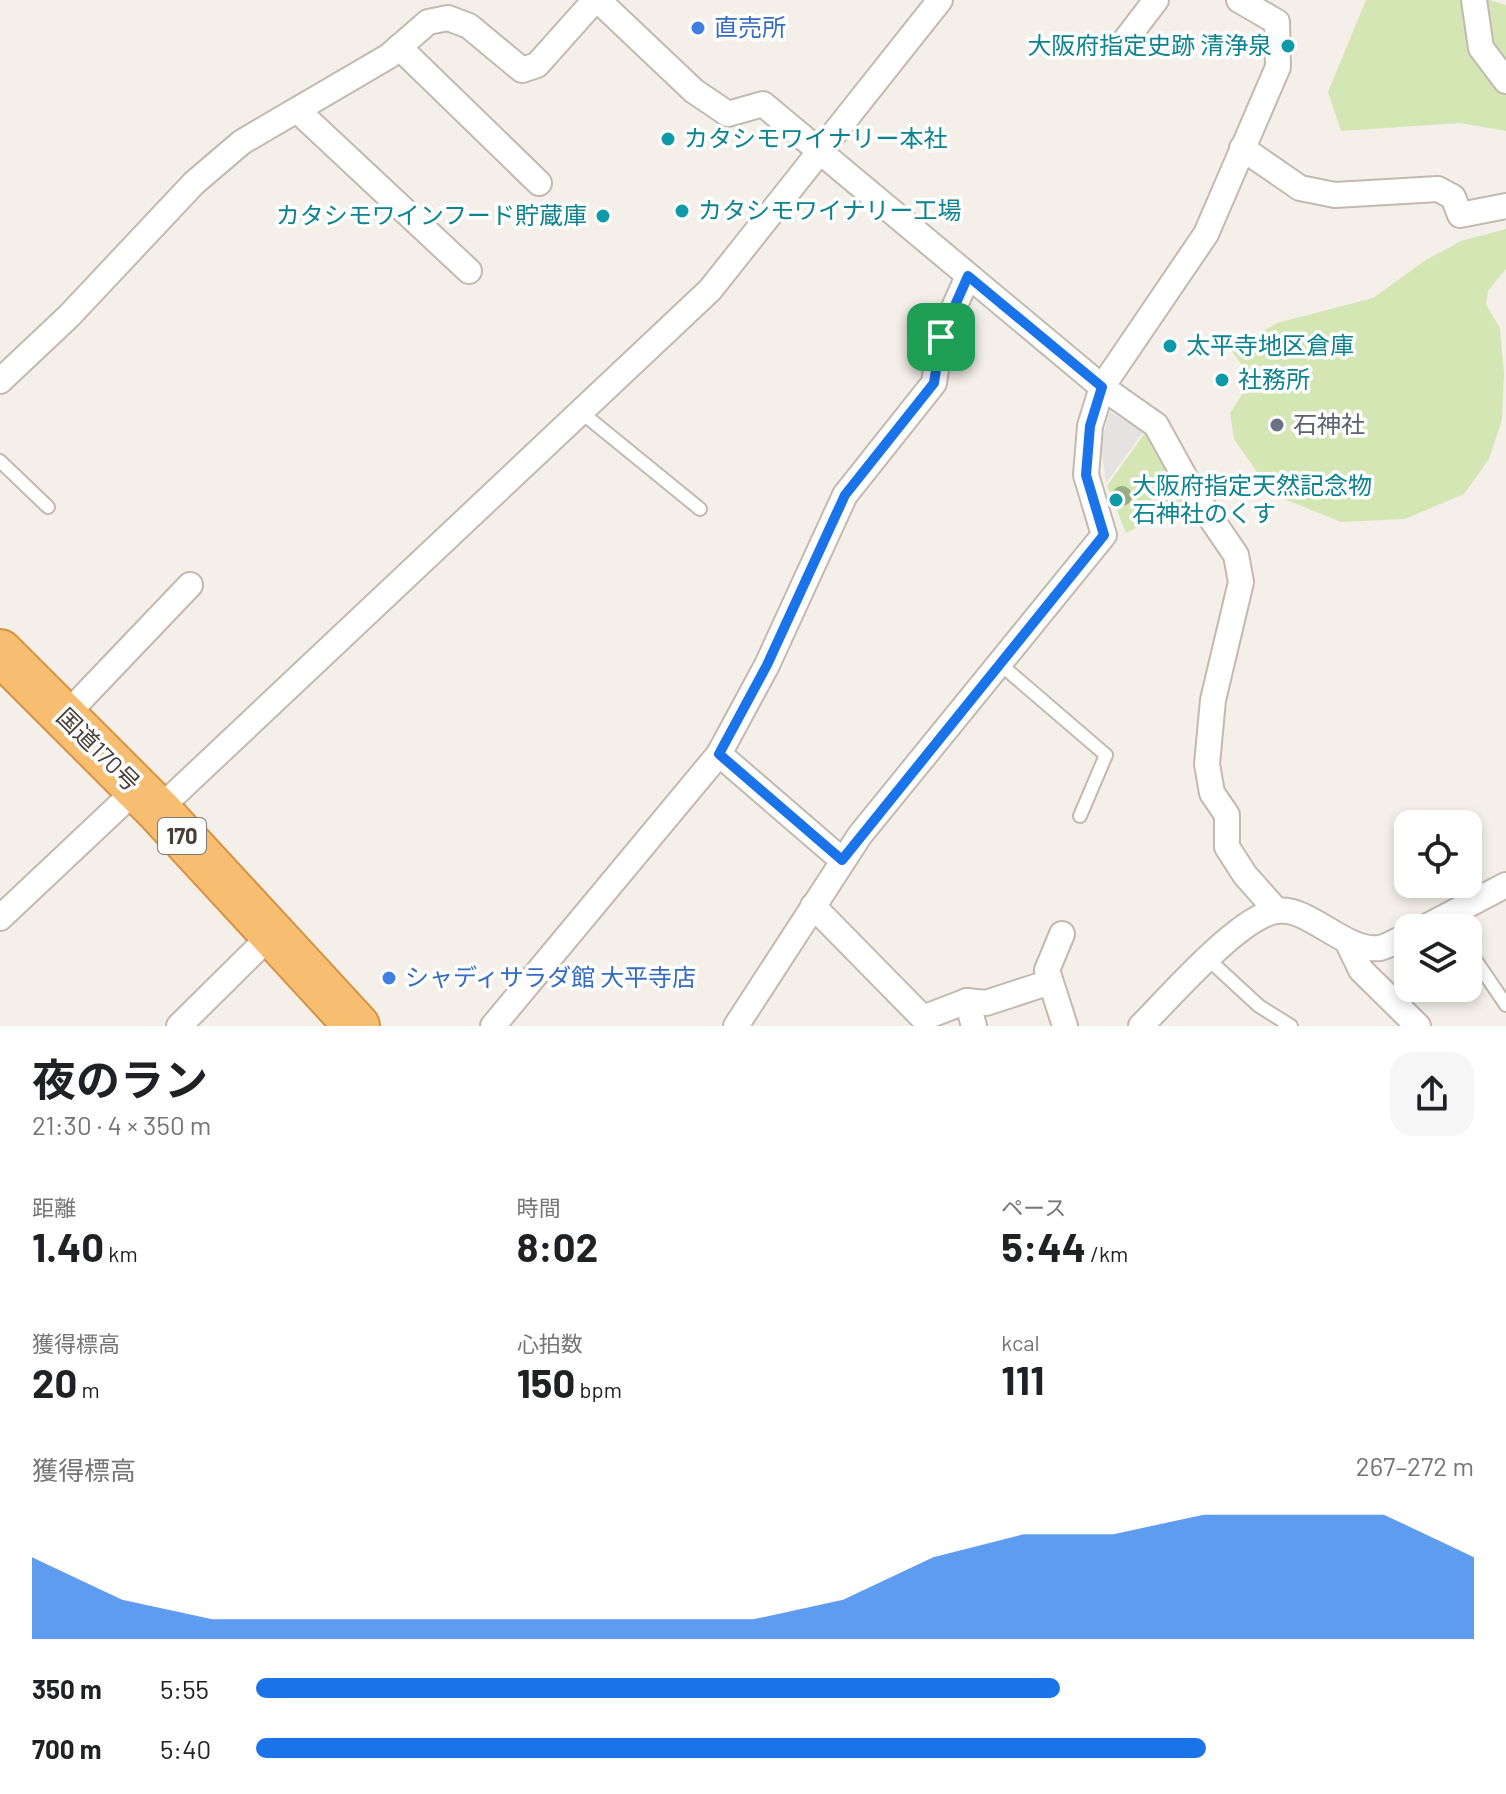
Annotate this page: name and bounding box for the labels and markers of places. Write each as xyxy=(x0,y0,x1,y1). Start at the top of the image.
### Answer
place label: 直売所 xyxy=(714,12,786,41)
marker: 直売所 xyxy=(689,19,707,37)
place label: 大阪府指定史跡 清浄泉 xyxy=(1027,30,1272,59)
marker: 大阪府指定史跡 清浄泉 xyxy=(1279,37,1297,55)
place label: カタシモワイナリー本社 xyxy=(684,123,948,152)
marker: カタシモワイナリー本社 xyxy=(659,130,677,148)
place label: カタシモワイナリー工場 xyxy=(698,195,962,224)
place label: カタシモワインフード貯蔵庫 xyxy=(276,200,587,229)
marker: カタシモワイナリー工場 xyxy=(673,202,691,220)
marker: カタシモワインフード貯蔵庫 xyxy=(594,207,612,225)
pin xyxy=(907,303,975,371)
place label: 太平寺地区倉庫 xyxy=(1186,330,1354,359)
marker: 太平寺地区倉庫 xyxy=(1161,337,1179,355)
place label: 社務所 xyxy=(1238,364,1310,393)
marker: 社務所 xyxy=(1213,371,1231,389)
place label: 石神社 xyxy=(1293,409,1365,438)
marker: 石神社 xyxy=(1268,416,1286,434)
place label: 大阪府指定天然記念物 石神社のくす xyxy=(1132,470,1372,527)
marker: 大阪府指定天然記念物 石神社のくす xyxy=(1107,491,1125,509)
place label: シャディサラダ館 大平寺店 xyxy=(405,962,696,991)
marker: シャディサラダ館 大平寺店 xyxy=(380,969,398,987)

